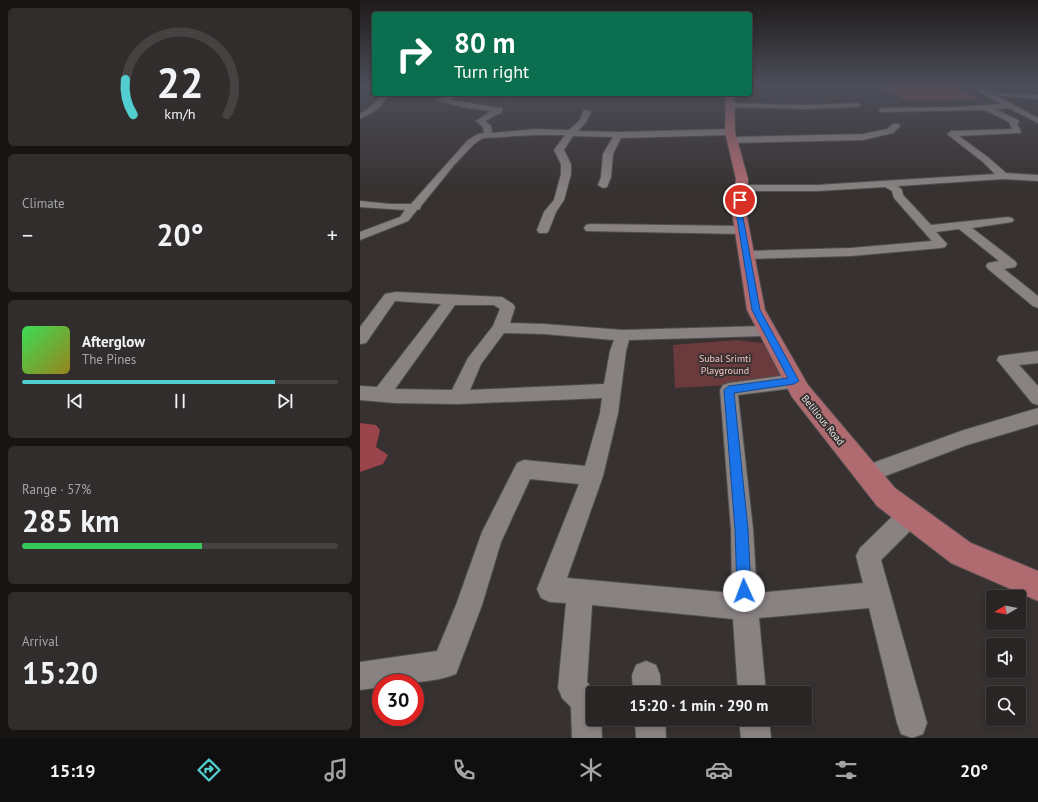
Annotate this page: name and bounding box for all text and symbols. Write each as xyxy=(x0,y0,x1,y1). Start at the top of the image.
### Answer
text: 80 m xyxy=(454,24,515,61)
icon: right xyxy=(388,28,440,80)
text: 22 xyxy=(156,56,204,109)
text: Turn right xyxy=(454,60,529,83)
text: km/h xyxy=(164,104,196,123)
pin xyxy=(723,183,757,217)
icon: arrive xyxy=(729,189,751,211)
text: Climate xyxy=(22,195,65,212)
text: 20° xyxy=(156,215,204,254)
text: − xyxy=(22,221,33,249)
text: + xyxy=(327,221,338,249)
text: Afterglow xyxy=(82,332,145,351)
text: The Pines xyxy=(82,351,136,368)
park label: Subal Srimti Playground xyxy=(699,352,751,377)
icon: previous xyxy=(64,390,86,412)
icon: pause xyxy=(169,390,191,412)
icon: next xyxy=(274,390,296,412)
street label: Belilious Road xyxy=(799,392,847,448)
text: Range · 57% xyxy=(22,481,91,498)
text: 285 km xyxy=(22,501,120,540)
position arrow xyxy=(723,570,765,612)
north arrow xyxy=(986,590,1026,630)
map controls xyxy=(986,590,1026,726)
text: Arrival xyxy=(22,633,58,650)
button: sound xyxy=(986,638,1026,678)
text: 15:20 xyxy=(22,653,98,692)
speed limit sign: 30 xyxy=(372,674,424,726)
button: search xyxy=(986,686,1026,726)
text: 15:20 · 1 min · 290 m xyxy=(630,696,768,715)
icon: directions xyxy=(195,756,223,784)
icon: music xyxy=(322,756,350,784)
icon: phone xyxy=(450,756,478,784)
icon: climate xyxy=(577,756,605,784)
icon: car xyxy=(705,756,733,784)
icon: filters xyxy=(832,756,860,784)
text: 15:19 xyxy=(50,759,95,782)
text: 20° xyxy=(960,759,988,782)

